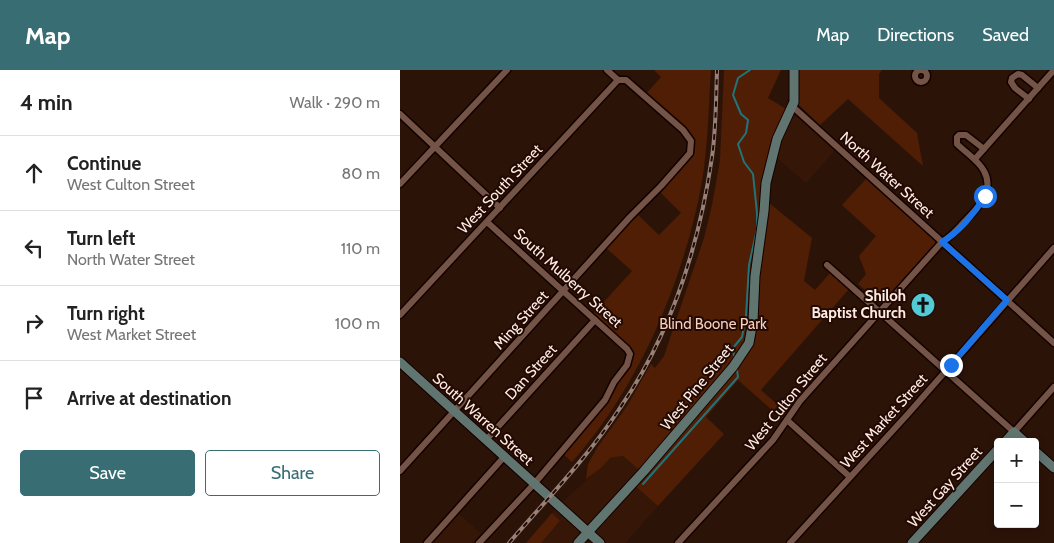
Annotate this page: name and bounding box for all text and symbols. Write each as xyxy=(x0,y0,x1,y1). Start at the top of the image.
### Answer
text: Map xyxy=(25,21,71,50)
text: Map xyxy=(816,24,849,46)
text: Directions xyxy=(877,24,954,46)
text: Saved xyxy=(982,24,1029,46)
text: 4 min xyxy=(20,90,73,115)
text: Walk · 290 m xyxy=(290,93,380,112)
street label: North Water Street xyxy=(836,128,938,222)
street label: West South Street xyxy=(454,140,546,238)
text: Continue xyxy=(67,152,141,175)
icon: ahead xyxy=(20,159,48,187)
text: 80 m xyxy=(342,164,380,183)
text: West Culton Street xyxy=(67,175,195,194)
route start xyxy=(974,185,997,208)
street label: South Mulberry Street xyxy=(510,225,626,331)
text: Turn left xyxy=(67,227,135,250)
icon: left xyxy=(20,234,48,262)
text: 110 m xyxy=(341,239,380,258)
text: North Water Street xyxy=(67,250,195,269)
street label: Ming Street xyxy=(490,287,552,353)
place label: Shiloh Baptist Church xyxy=(811,287,906,322)
church icon: Shiloh Baptist Church xyxy=(910,292,936,318)
text: Turn right xyxy=(67,302,145,325)
icon: right xyxy=(20,309,48,337)
text: 100 m xyxy=(335,314,380,333)
park label: Blind Boone Park xyxy=(659,315,767,333)
text: West Market Street xyxy=(67,325,196,344)
street label: West Pine Street xyxy=(657,340,737,434)
street label: Dan Street xyxy=(501,341,561,403)
street label: West Culton Street xyxy=(741,350,831,454)
route end xyxy=(940,354,963,377)
street label: South Warren Street xyxy=(429,369,537,469)
street label: West Market Street xyxy=(837,370,931,472)
icon: arrive xyxy=(20,384,48,412)
text: Arrive at destination xyxy=(67,387,231,410)
map controls xyxy=(994,438,1039,528)
button: + xyxy=(994,438,1039,483)
street label: West Gay Street xyxy=(904,443,986,531)
button: Save xyxy=(20,450,195,496)
button: Share xyxy=(205,450,380,496)
button: − xyxy=(994,483,1039,528)

